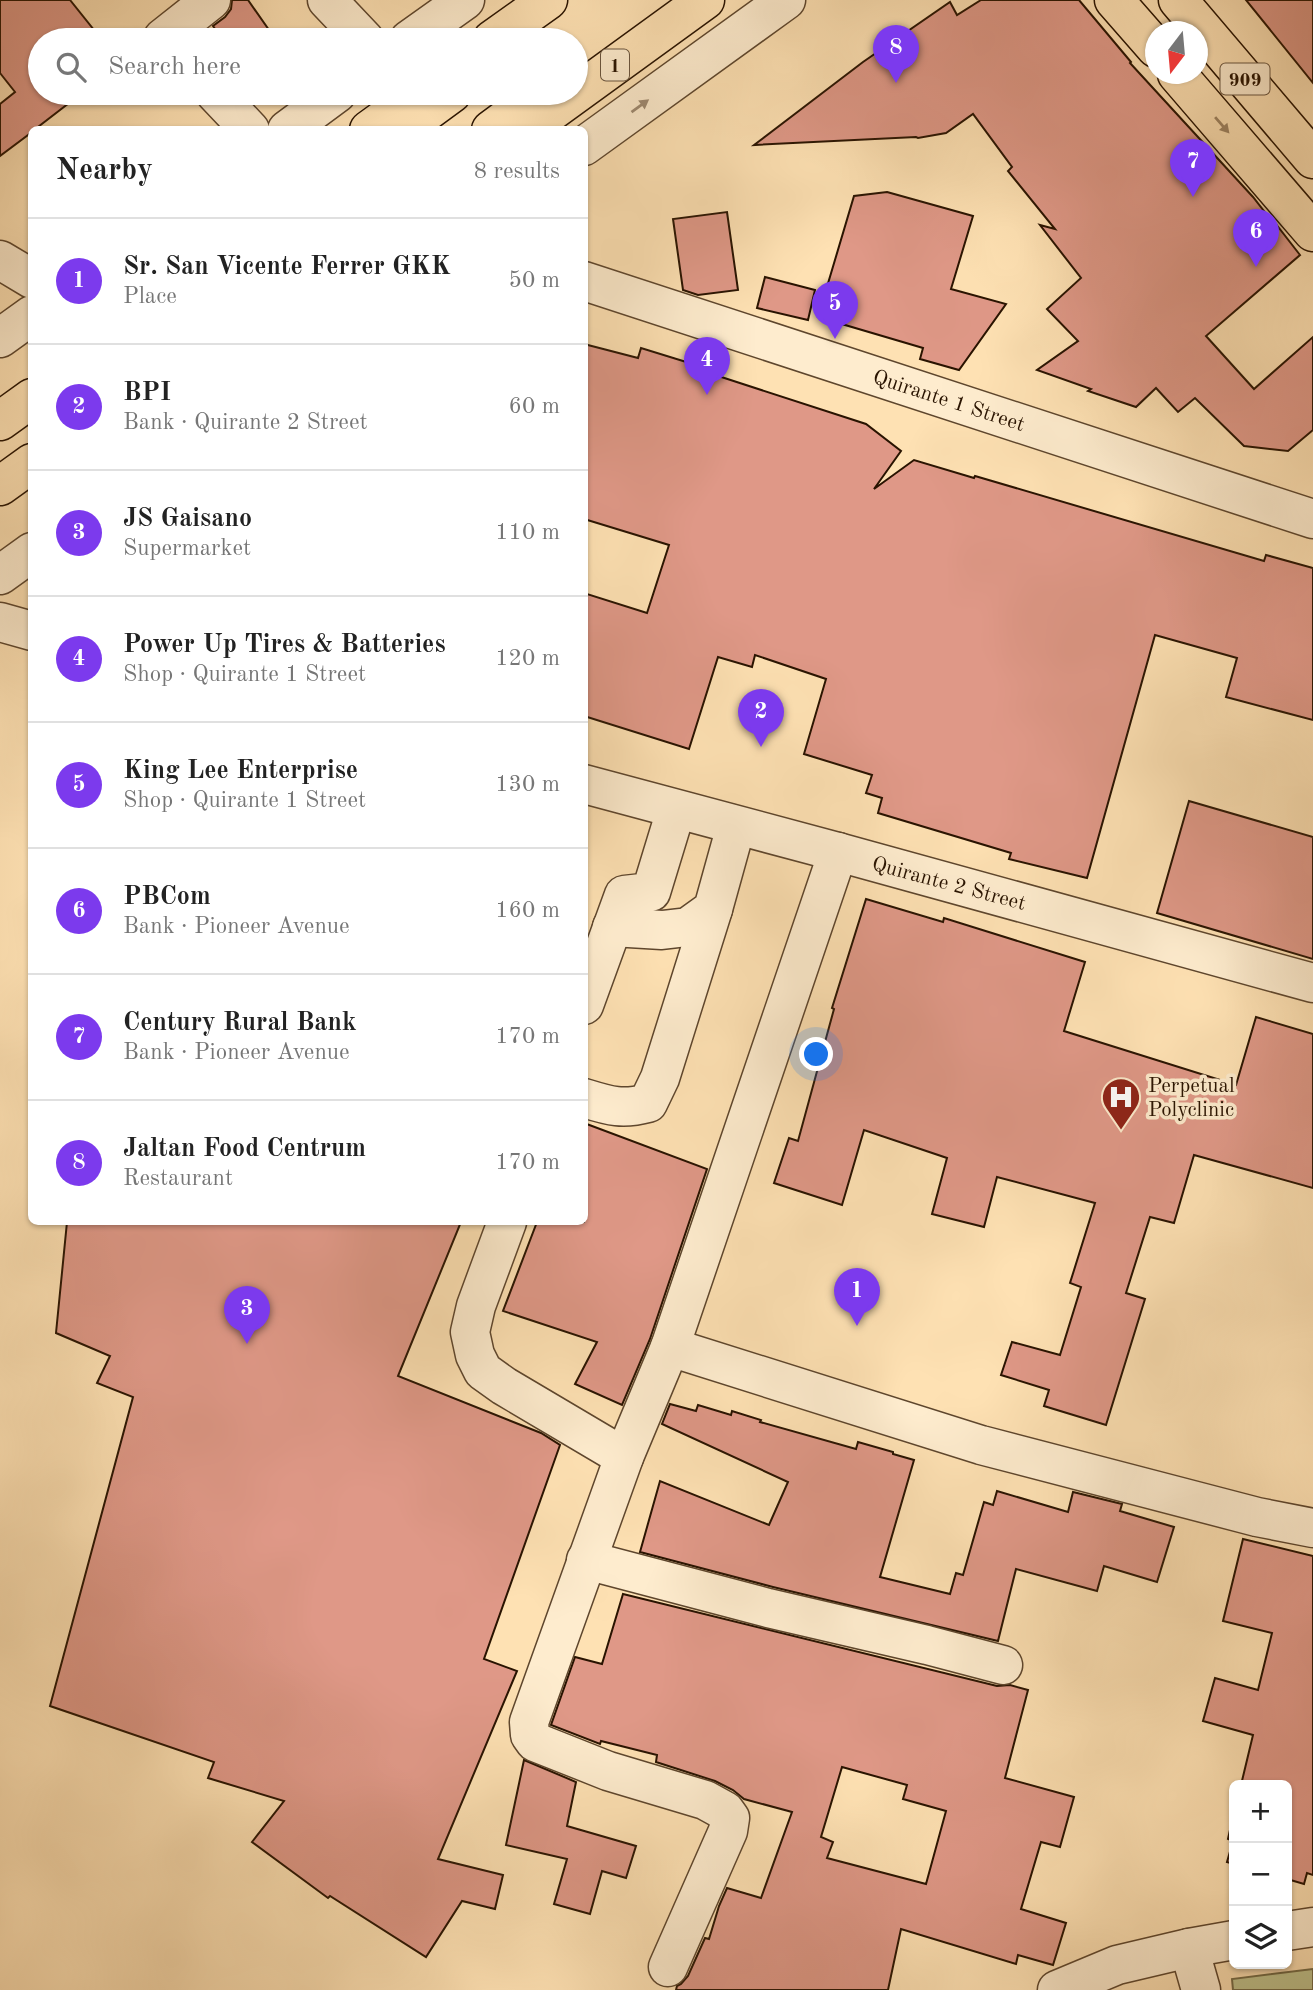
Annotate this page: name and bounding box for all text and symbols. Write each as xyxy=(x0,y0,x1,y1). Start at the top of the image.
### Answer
north arrow xyxy=(1145,21,1208,84)
pin: 8 xyxy=(873,25,919,83)
search box xyxy=(28,28,588,105)
icon: search xyxy=(52,48,90,86)
road number: 1 xyxy=(601,50,629,80)
text: Search here xyxy=(108,54,241,80)
road number: 909 xyxy=(1220,64,1270,94)
one-way arrow xyxy=(631,99,649,113)
one-way arrow xyxy=(1214,116,1229,134)
pin: 7 xyxy=(1170,139,1216,197)
text: Nearby xyxy=(56,156,153,186)
text: 8 results xyxy=(474,160,560,183)
pin: 6 xyxy=(1233,209,1279,267)
text: Sr. San Vicente Ferrer GKK xyxy=(123,254,451,280)
text: 1 xyxy=(72,269,86,292)
text: 50 m xyxy=(509,269,560,292)
pin: 5 xyxy=(812,281,858,339)
text: Place xyxy=(123,285,177,308)
pin: 4 xyxy=(684,337,730,395)
street label: Quirante 1 Street xyxy=(870,367,1027,436)
text: BPI xyxy=(123,380,171,406)
text: 2 xyxy=(72,395,86,418)
text: 60 m xyxy=(509,395,560,418)
text: Bank · Quirante 2 Street xyxy=(123,411,368,434)
text: JS Gaisano xyxy=(123,506,252,532)
text: 3 xyxy=(72,521,86,544)
text: 110 m xyxy=(495,521,560,544)
text: Supermarket xyxy=(123,537,251,560)
text: Power Up Tires & Batteries xyxy=(123,632,446,658)
text: 4 xyxy=(72,647,86,670)
text: 120 m xyxy=(495,647,560,670)
text: Shop · Quirante 1 Street xyxy=(123,663,366,686)
pin: 2 xyxy=(738,689,784,747)
text: King Lee Enterprise xyxy=(123,758,358,784)
text: 5 xyxy=(72,773,86,796)
text: 130 m xyxy=(495,773,560,796)
text: Shop · Quirante 1 Street xyxy=(123,789,366,812)
street label: Quirante 2 Street xyxy=(869,854,1028,915)
text: PBCom xyxy=(123,884,211,910)
text: 6 xyxy=(72,899,86,922)
text: 160 m xyxy=(495,899,560,922)
text: Bank · Pioneer Avenue xyxy=(123,915,350,938)
text: Century Rural Bank xyxy=(123,1010,357,1036)
text: 7 xyxy=(72,1025,86,1048)
text: 170 m xyxy=(495,1025,560,1048)
your location xyxy=(799,1037,833,1071)
text: Bank · Pioneer Avenue xyxy=(123,1041,350,1064)
hospital icon: Perpetual Polyclinic xyxy=(1100,1076,1142,1131)
place label: Perpetual Polyclinic xyxy=(1148,1076,1235,1121)
text: Jaltan Food Centrum xyxy=(123,1136,366,1162)
text: 8 xyxy=(72,1151,86,1174)
text: 170 m xyxy=(495,1151,560,1174)
text: Restaurant xyxy=(123,1167,233,1190)
pin: 1 xyxy=(834,1268,880,1326)
pin: 3 xyxy=(224,1286,270,1344)
map controls xyxy=(1229,1780,1292,1969)
button: + xyxy=(1229,1780,1292,1843)
button: − xyxy=(1229,1843,1292,1906)
button: layers xyxy=(1229,1906,1292,1969)

